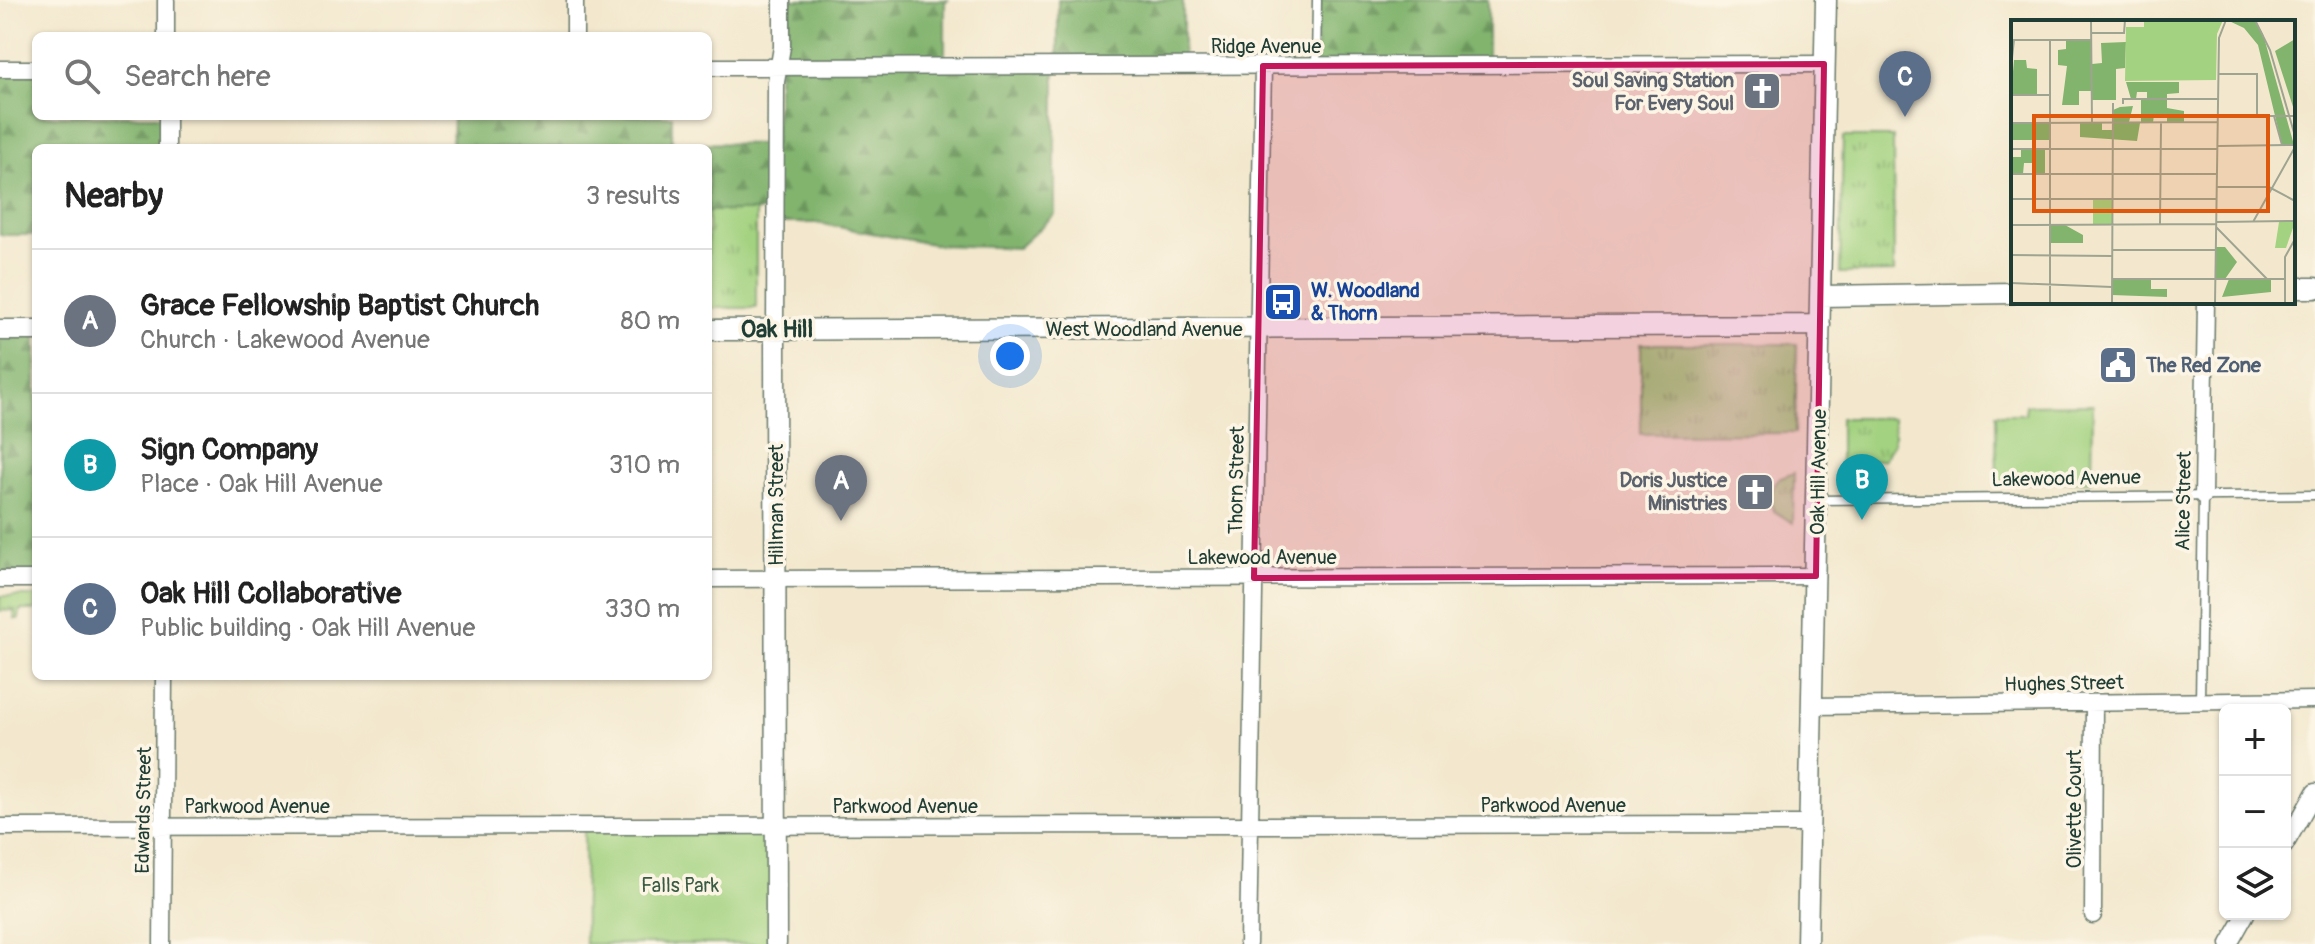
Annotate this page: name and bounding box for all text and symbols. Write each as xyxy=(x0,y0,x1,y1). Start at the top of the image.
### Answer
inset map xyxy=(2011,20,2295,304)
search box xyxy=(32,32,712,120)
street label: Ridge Avenue xyxy=(1211,34,1321,59)
pin: C xyxy=(1879,51,1931,117)
icon: search xyxy=(60,54,104,98)
text: Search here xyxy=(124,58,271,95)
place label: Soul Saving Station For Every Soul xyxy=(1572,68,1734,116)
church icon: Soul Saving Station For Every Soul xyxy=(1741,70,1783,112)
text: Nearby xyxy=(64,175,163,218)
text: 3 results xyxy=(586,180,680,212)
place label: W. Woodland & Thorn xyxy=(1311,278,1420,326)
bus stop icon: W. Woodland & Thorn xyxy=(1262,281,1304,323)
text: Grace Fellowship Baptist Church xyxy=(140,287,539,324)
text: A xyxy=(82,305,98,337)
text: 80 m xyxy=(620,305,680,337)
district label: Oak Hill xyxy=(741,315,813,344)
street label: West Woodland Avenue xyxy=(1045,317,1243,342)
text: Church · Lakewood Avenue xyxy=(140,324,430,356)
your location xyxy=(990,336,1030,376)
public building icon: The Red Zone xyxy=(2097,344,2139,386)
place label: The Red Zone xyxy=(2145,353,2262,378)
street label: Oak Hill Avenue xyxy=(1805,409,1832,535)
street label: Thorn Street xyxy=(1223,425,1250,534)
text: Sign Company xyxy=(140,431,318,468)
street label: Hillman Street xyxy=(764,443,789,566)
text: B xyxy=(83,449,97,481)
text: 310 m xyxy=(609,449,680,481)
street label: Alice Street xyxy=(2170,450,2197,551)
pin: B xyxy=(1836,454,1888,520)
pin: A xyxy=(815,455,867,521)
street label: Lakewood Avenue xyxy=(1991,465,2141,492)
text: Place · Oak Hill Avenue xyxy=(140,468,382,500)
place label: Doris Justice Ministries xyxy=(1620,468,1728,516)
church icon: Doris Justice Ministries xyxy=(1734,471,1776,513)
street label: Lakewood Avenue xyxy=(1187,545,1337,570)
text: Oak Hill Collaborative xyxy=(140,575,401,612)
text: C xyxy=(82,593,98,625)
text: 330 m xyxy=(604,593,680,625)
text: Public building · Oak Hill Avenue xyxy=(140,612,475,644)
street label: Hughes Street xyxy=(2004,670,2125,697)
map controls xyxy=(2219,704,2291,920)
button: + xyxy=(2219,704,2291,776)
street label: Edwards Street xyxy=(130,745,157,874)
street label: Olivette Court xyxy=(2062,748,2087,869)
button: − xyxy=(2219,776,2291,848)
street label: Parkwood Avenue xyxy=(1480,793,1626,818)
street label: Parkwood Avenue xyxy=(184,794,330,819)
street label: Parkwood Avenue xyxy=(832,794,978,819)
button: layers xyxy=(2219,848,2291,920)
park label: Falls Park xyxy=(641,873,720,898)

